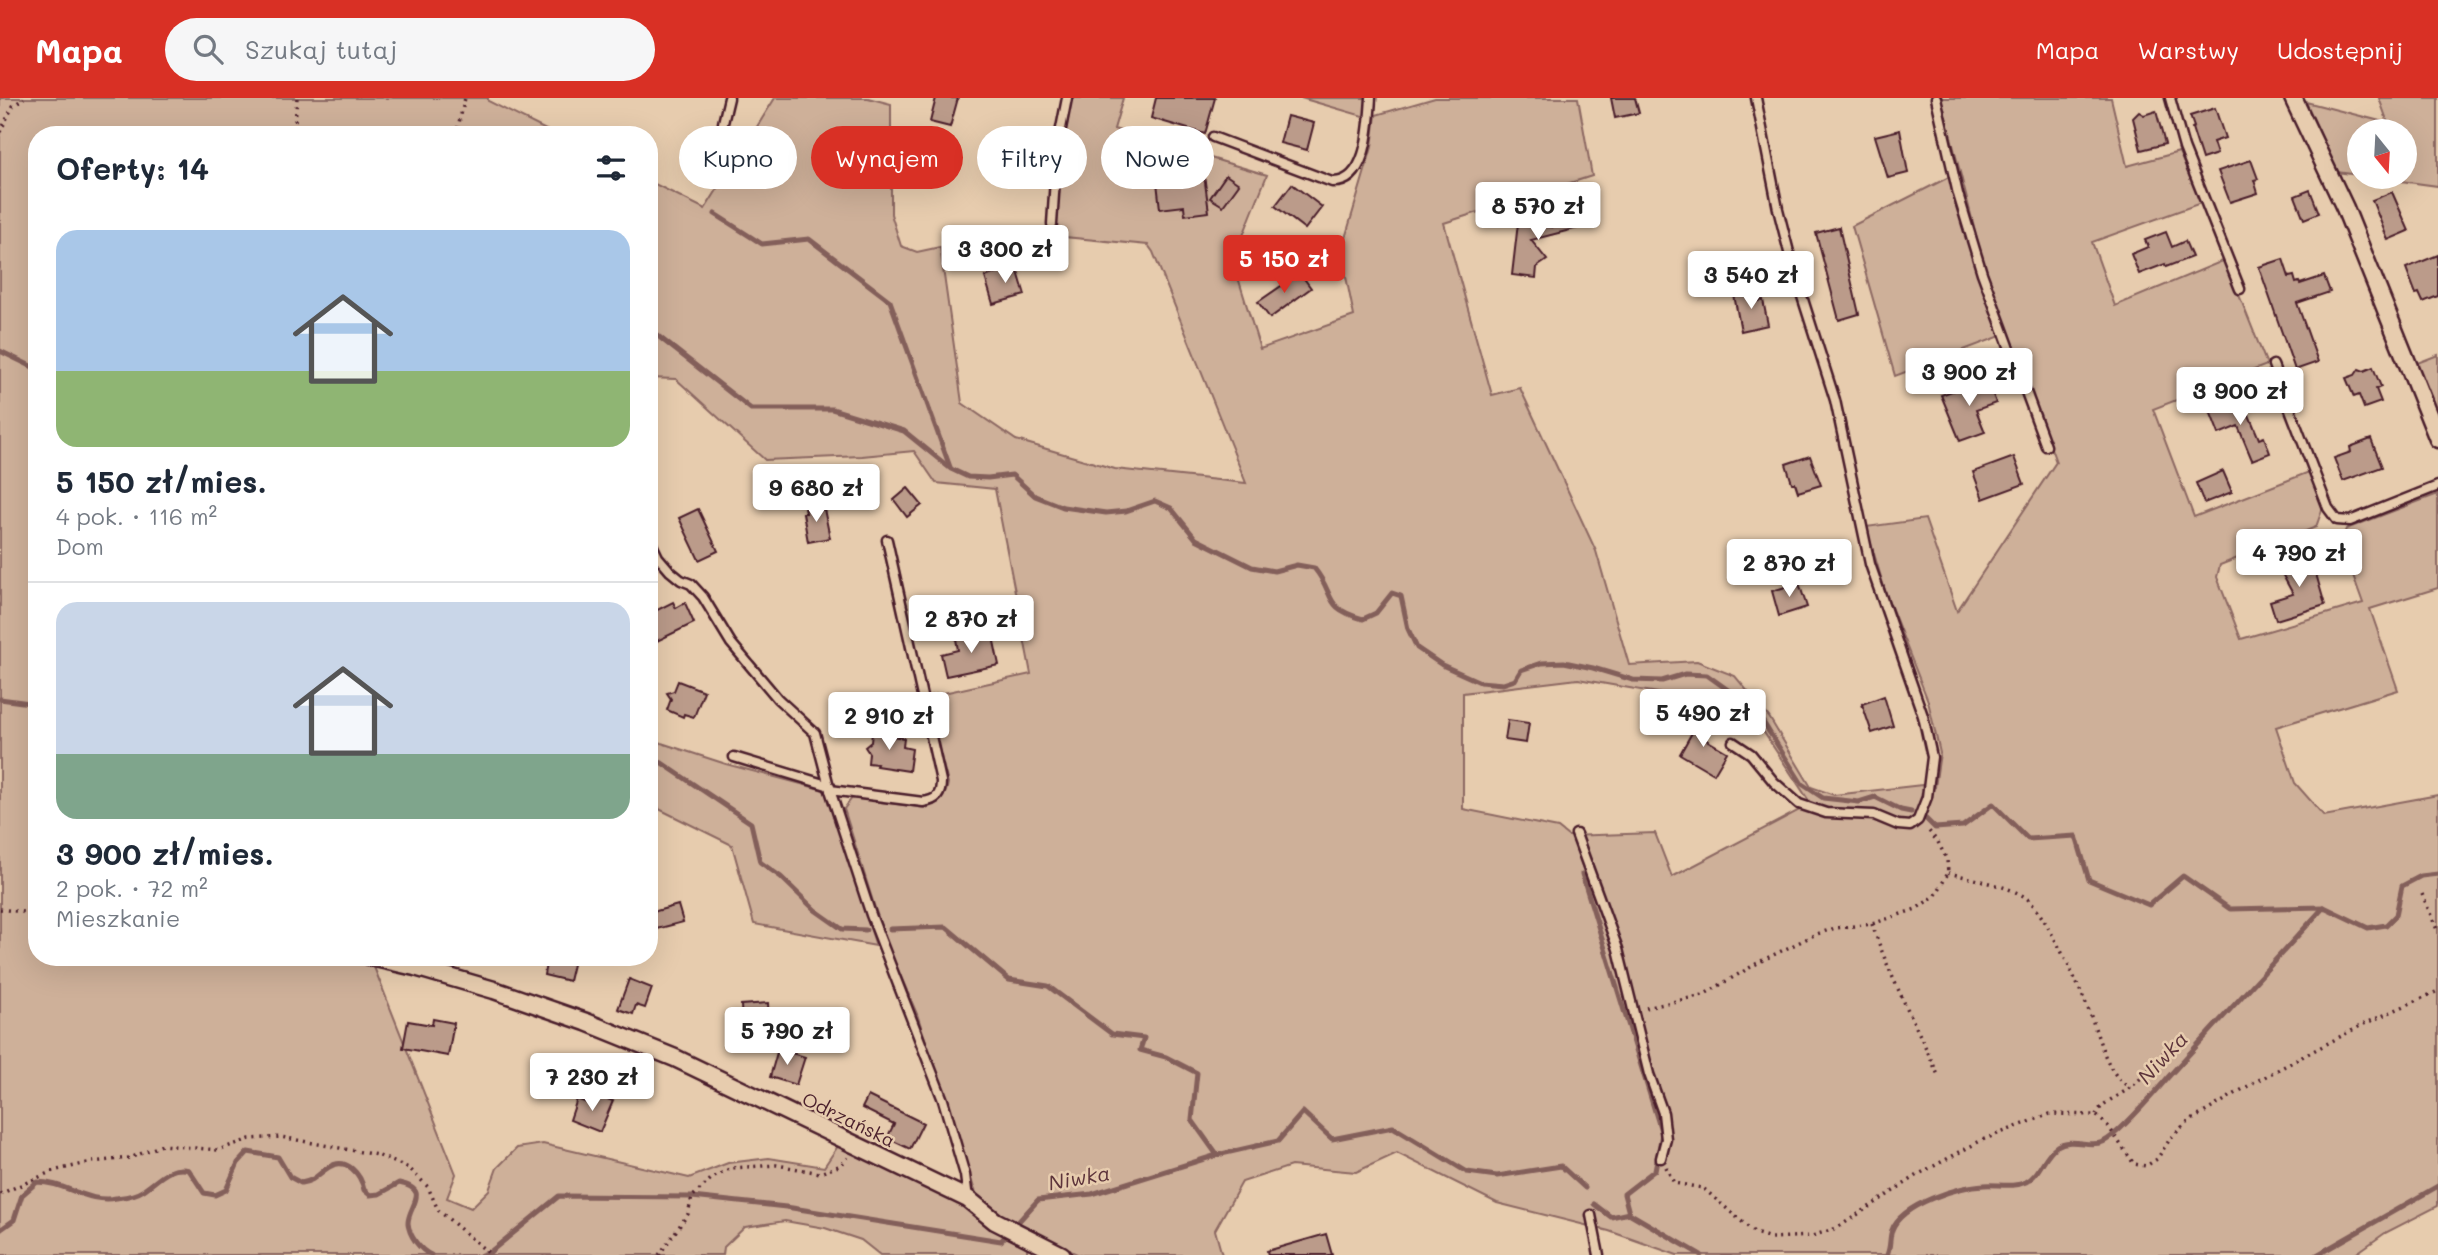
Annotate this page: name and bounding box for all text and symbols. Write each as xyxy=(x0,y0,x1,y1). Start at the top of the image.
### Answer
search box xyxy=(165,18,655,81)
text: Mapa xyxy=(35,28,123,71)
icon: search xyxy=(189,30,227,68)
text: Szukaj tutaj xyxy=(245,32,397,66)
text: Mapa xyxy=(2036,34,2099,65)
text: Warstwy xyxy=(2137,34,2239,65)
text: Udostępnij xyxy=(2277,34,2403,65)
north arrow xyxy=(2347,119,2417,189)
map controls xyxy=(2347,119,2417,189)
chip: Kupno xyxy=(679,126,797,189)
chip: Wynajem xyxy=(811,126,963,189)
chip: Filtry xyxy=(977,126,1087,189)
chip: Nowe xyxy=(1101,126,1214,189)
text: Oferty: 14 xyxy=(56,148,209,188)
icon: filters xyxy=(592,149,630,187)
pin: 8 570 zł xyxy=(1466,183,1610,242)
text: 8 570 zł xyxy=(1491,190,1585,220)
pin: 3 300 zł xyxy=(933,226,1077,285)
text: 3 300 zł xyxy=(958,233,1053,263)
pin: 5 150 zł xyxy=(1212,236,1356,295)
text: 5 150 zł xyxy=(1239,243,1329,273)
pin: 3 540 zł xyxy=(1679,252,1823,311)
text: 3 540 zł xyxy=(1704,259,1798,289)
icon: home xyxy=(280,276,406,402)
pin: 3 900 zł xyxy=(1897,348,2041,408)
text: 3 900 zł xyxy=(1921,356,2017,386)
pin: 3 900 zł xyxy=(2168,368,2312,427)
text: 3 900 zł xyxy=(2192,375,2288,405)
text: 5 150 zł/mies. xyxy=(56,461,267,501)
pin: 9 680 zł xyxy=(744,464,888,524)
text: 9 680 zł xyxy=(769,472,863,502)
text: 4 pok. · 116 m² xyxy=(56,501,217,531)
pin: 4 790 zł xyxy=(2227,530,2371,589)
text: Dom xyxy=(56,531,104,561)
text: 4 790 zł xyxy=(2252,537,2346,567)
pin: 2 870 zł xyxy=(1717,540,1861,599)
text: 2 870 zł xyxy=(1743,547,1835,577)
pin: 2 870 zł xyxy=(899,596,1043,655)
text: 2 870 zł xyxy=(925,603,1017,633)
icon: home xyxy=(280,648,406,774)
pin: 5 490 zł xyxy=(1631,690,1775,749)
pin: 2 910 zł xyxy=(817,692,961,752)
text: 5 490 zł xyxy=(1656,697,1750,727)
text: 2 910 zł xyxy=(844,700,934,730)
text: 3 900 zł/mies. xyxy=(56,833,274,873)
text: 2 pok. · 72 m² xyxy=(56,873,208,903)
text: Mieszkanie xyxy=(56,903,180,933)
pin: 5 790 zł xyxy=(715,1007,859,1067)
text: 5 790 zł xyxy=(741,1015,833,1045)
water label: Niwka xyxy=(2131,1025,2193,1089)
pin: 7 230 zł xyxy=(520,1054,664,1113)
text: 7 230 zł xyxy=(546,1061,638,1091)
street label: Odrzańska xyxy=(798,1086,900,1152)
water label: Niwka xyxy=(1046,1158,1112,1196)

